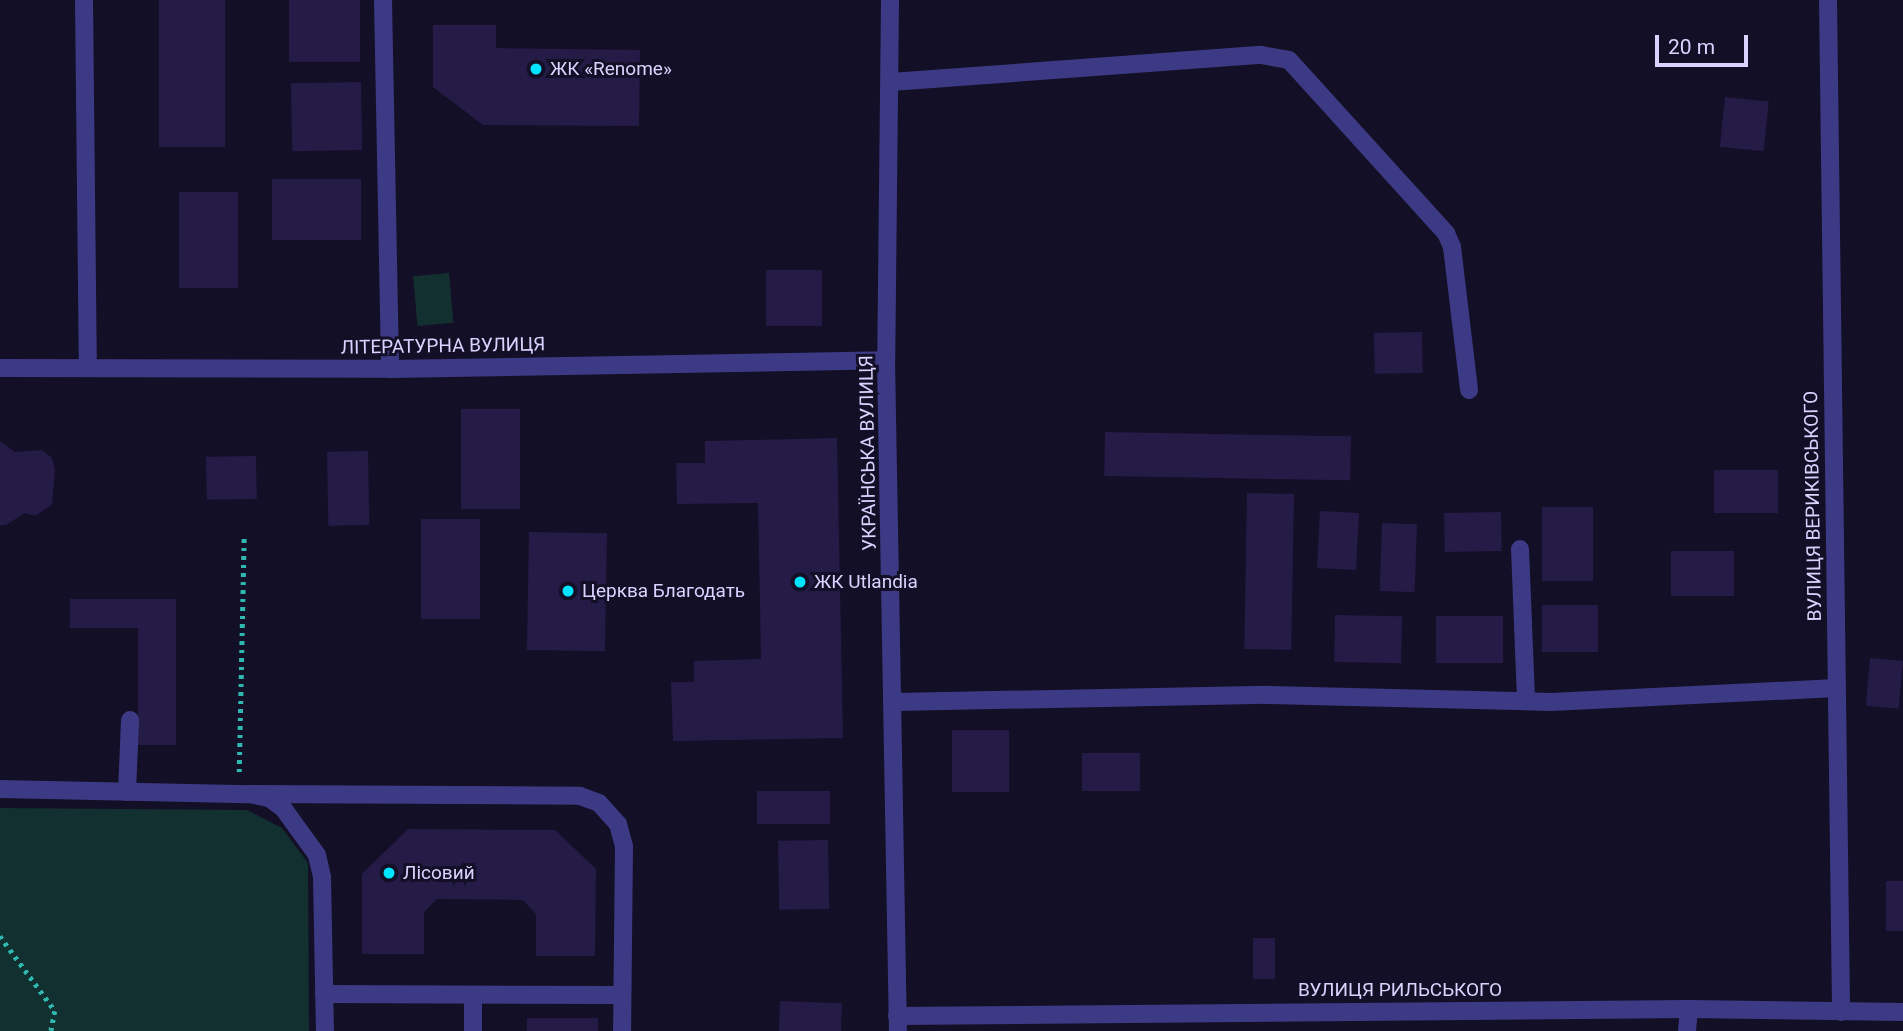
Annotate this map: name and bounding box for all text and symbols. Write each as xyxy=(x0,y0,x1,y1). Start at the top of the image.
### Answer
scale bar xyxy=(1658,21,1751,65)
text: 20 m xyxy=(1668,35,1715,59)
place label: ЖК «Renome» xyxy=(550,58,672,80)
marker: ЖК «Renome» xyxy=(528,61,544,77)
street label: ЛІТЕРАТУРНА ВУЛИЦЯ xyxy=(340,333,546,359)
street label: УКРАЇНСЬКА ВУЛИЦЯ xyxy=(855,355,881,551)
street label: ВУЛИЦЯ ВЕРИКІВСЬКОГО xyxy=(1800,391,1826,621)
place label: ЖК Utlandia xyxy=(814,571,918,593)
marker: ЖК Utlandia xyxy=(792,574,808,590)
place label: Церква Благодать xyxy=(582,580,745,602)
marker: Церква Благодать xyxy=(560,583,576,599)
place label: Лісовий xyxy=(403,862,475,884)
marker: Лісовий xyxy=(381,865,397,881)
street label: ВУЛИЦЯ РИЛЬСЬКОГО xyxy=(1298,979,1502,1001)

